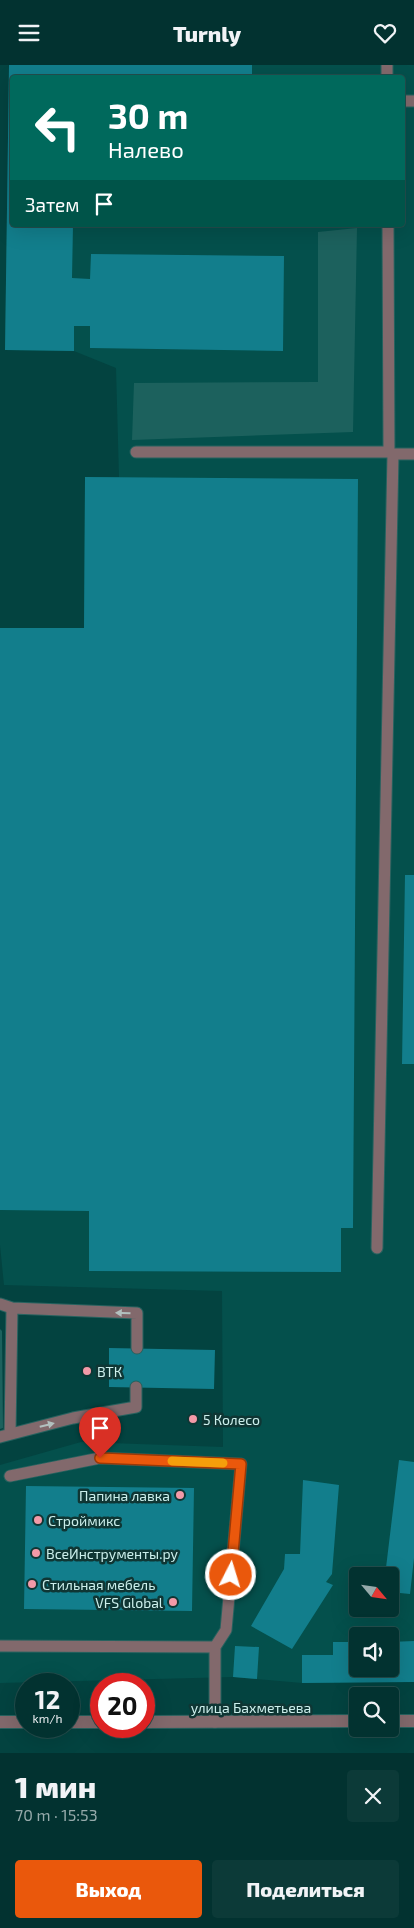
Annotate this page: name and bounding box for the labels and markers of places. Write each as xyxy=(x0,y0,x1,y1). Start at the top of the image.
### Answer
place label: ВТК xyxy=(97,1363,122,1380)
marker: ВТК xyxy=(81,1365,93,1377)
pin xyxy=(79,1407,121,1458)
place label: 5 Колесо xyxy=(203,1411,260,1428)
marker: 5 Колесо xyxy=(187,1413,199,1425)
place label: Папина лавка xyxy=(79,1487,170,1504)
marker: Папина лавка xyxy=(174,1489,186,1501)
place label: Строймикс xyxy=(48,1512,120,1529)
marker: Строймикс xyxy=(32,1514,44,1526)
place label: ВсеИнструменты.ру xyxy=(46,1545,179,1562)
marker: ВсеИнструменты.ру xyxy=(30,1547,42,1559)
place label: Стильная мебель xyxy=(42,1576,155,1593)
marker: Стильная мебель xyxy=(26,1578,38,1590)
place label: VFS Global xyxy=(95,1594,164,1611)
marker: VFS Global xyxy=(167,1596,179,1608)

